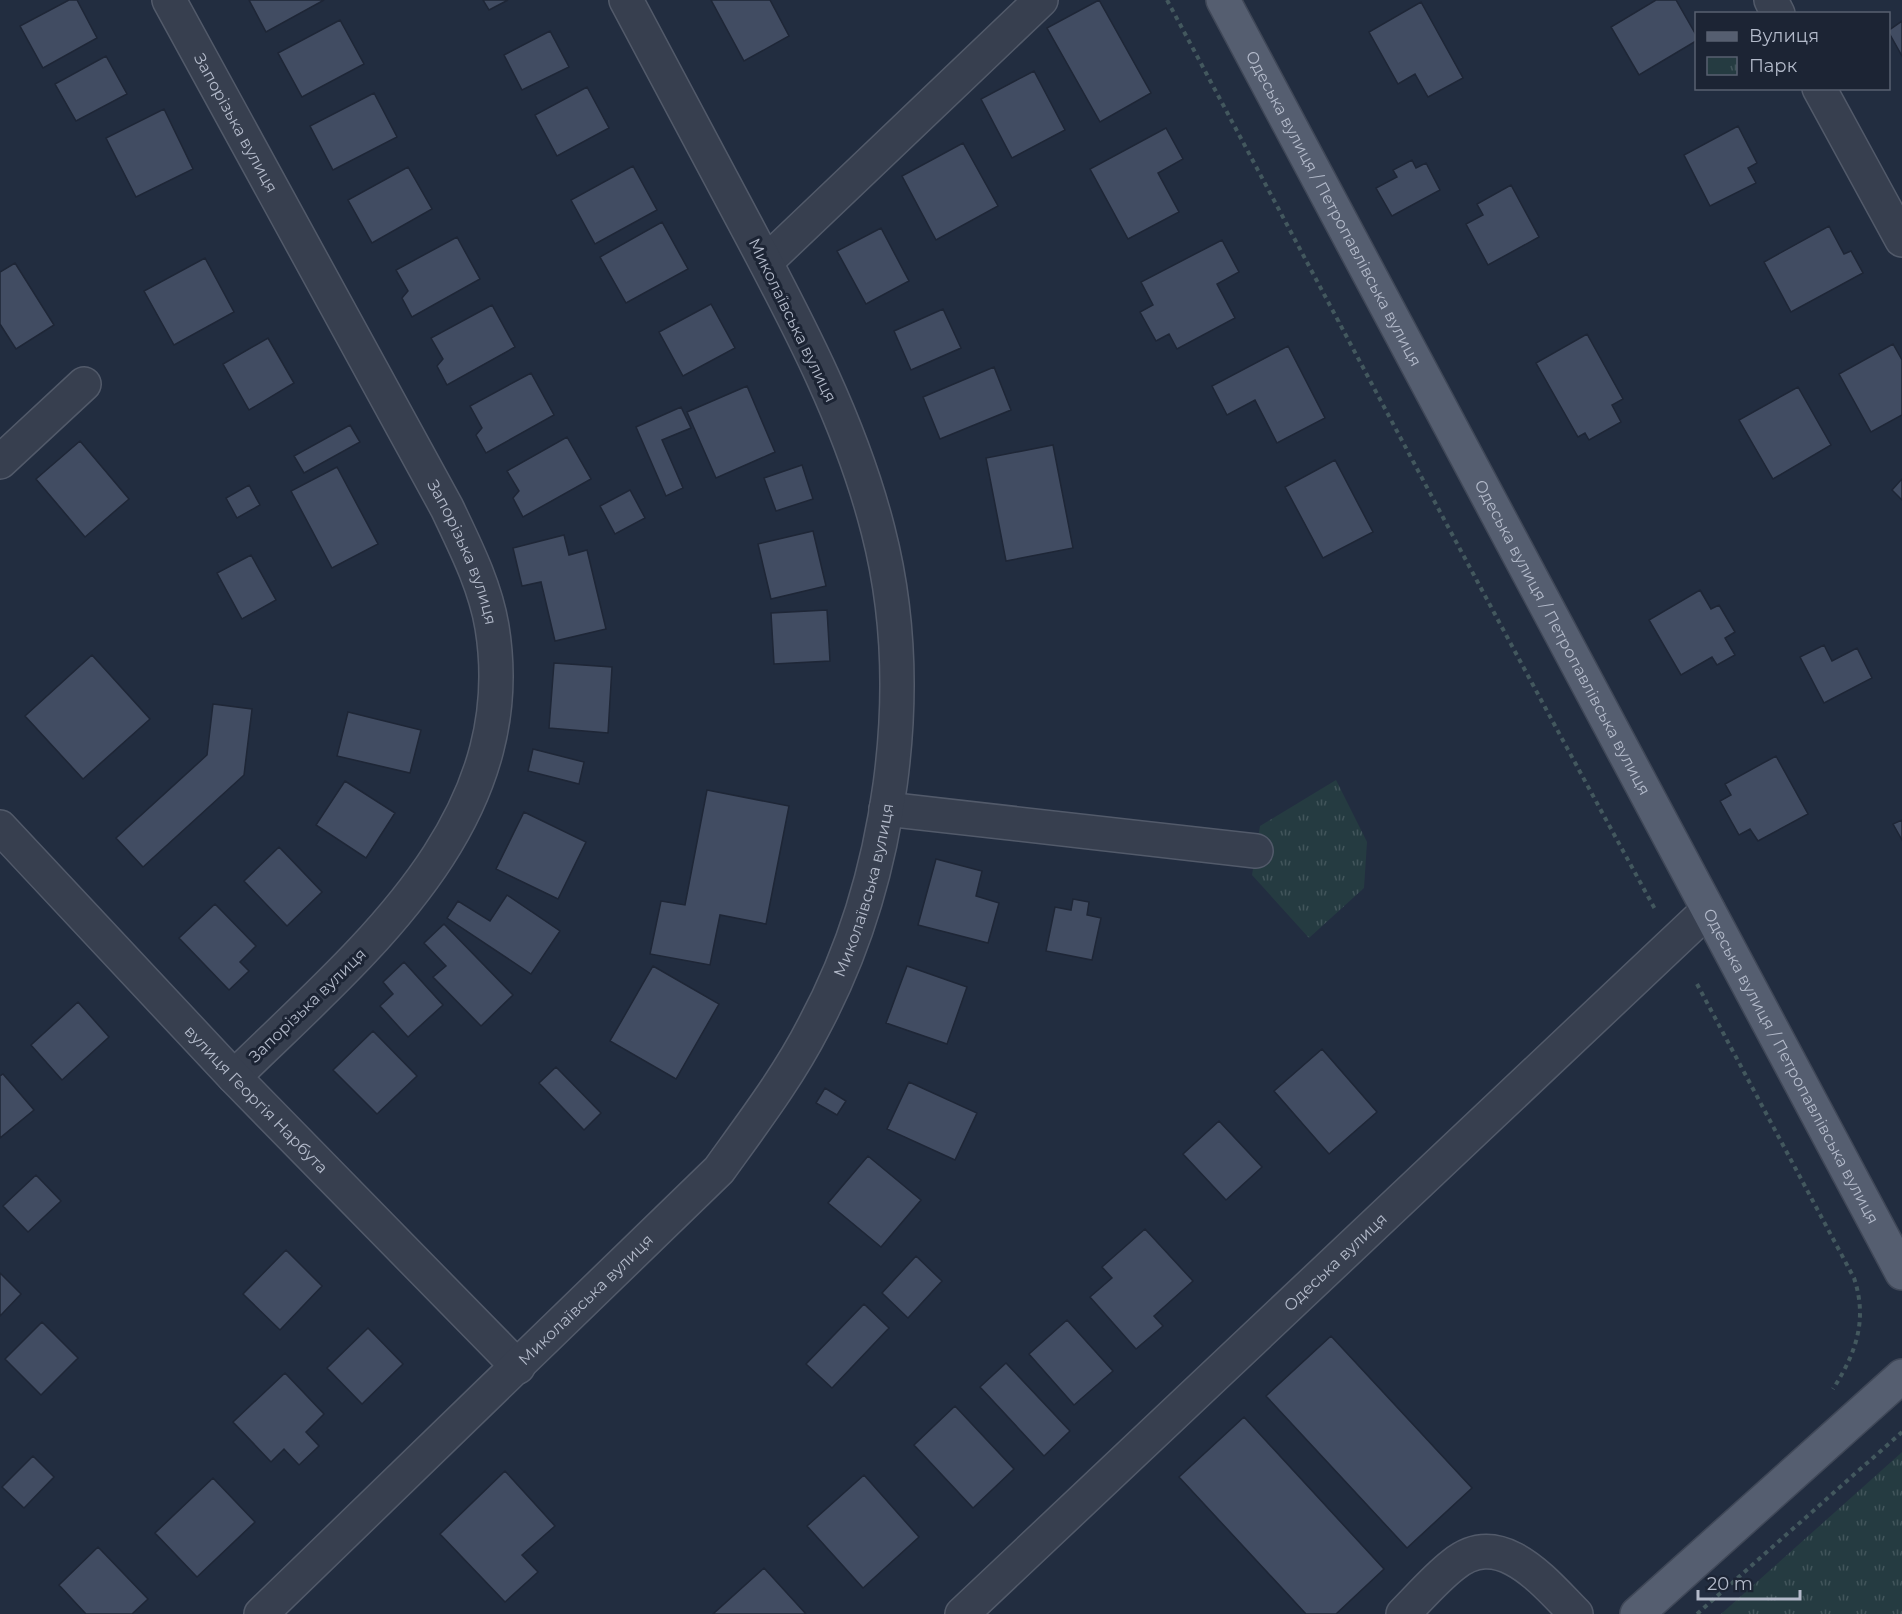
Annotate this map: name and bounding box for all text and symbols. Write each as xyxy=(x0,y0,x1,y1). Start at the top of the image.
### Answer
legend xyxy=(1695,12,1890,90)
text: Вулиця xyxy=(1749,25,1819,47)
street label: Одеська вулиця / Петропавлівська вулиця xyxy=(1242,48,1425,369)
street label: Запорізька вулиця xyxy=(190,50,282,196)
text: Парк xyxy=(1749,55,1798,77)
street label: Миколаївська вулиця xyxy=(745,235,840,405)
street label: Запорізька вулиця xyxy=(423,476,500,626)
street label: Одеська вулиця / Петропавлівська вулиця xyxy=(1471,476,1654,798)
street label: Миколаївська вулиця xyxy=(830,802,897,980)
street label: Одеська вулиця / Петропавлівська вулиця xyxy=(1699,905,1883,1227)
street label: Запорізька вулиця xyxy=(245,944,370,1066)
street label: вулиця Георгія Нарбута xyxy=(181,1022,332,1177)
street label: Одеська вулиця xyxy=(1280,1209,1391,1315)
street label: Миколаївська вулиця xyxy=(515,1230,657,1369)
scale bar xyxy=(1698,1563,1800,1601)
text: 20 m xyxy=(1707,1573,1753,1595)

